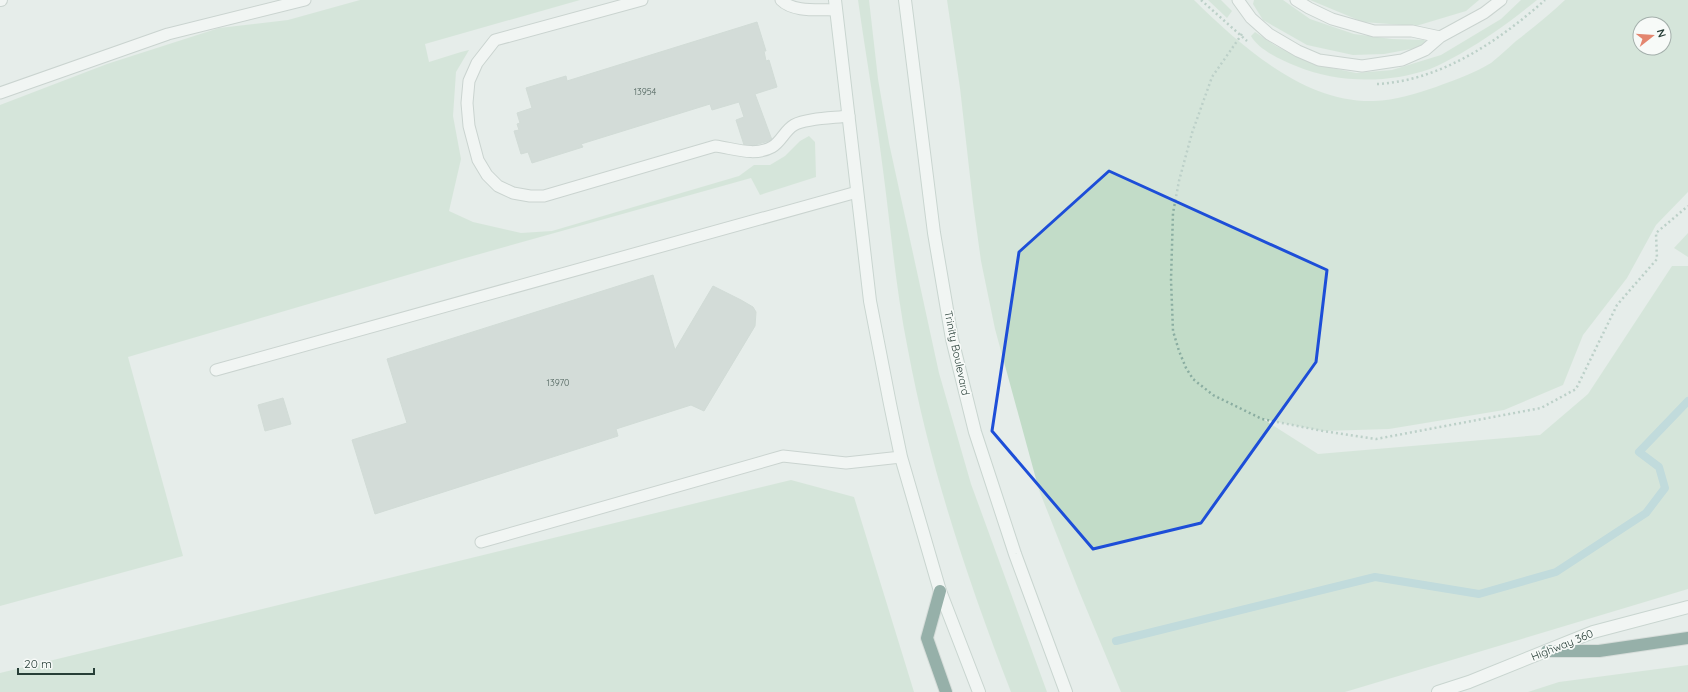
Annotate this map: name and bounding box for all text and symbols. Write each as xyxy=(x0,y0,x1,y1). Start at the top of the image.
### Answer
north arrow xyxy=(1632,16,1672,56)
text: N xyxy=(1654,27,1669,39)
house number: 13954 xyxy=(634,86,657,97)
street label: Trinity Boulevard xyxy=(941,309,973,397)
house number: 13970 xyxy=(547,377,569,388)
street label: Highway 360 xyxy=(1529,626,1595,664)
scale bar xyxy=(18,650,94,676)
text: 20 m xyxy=(24,656,52,671)

